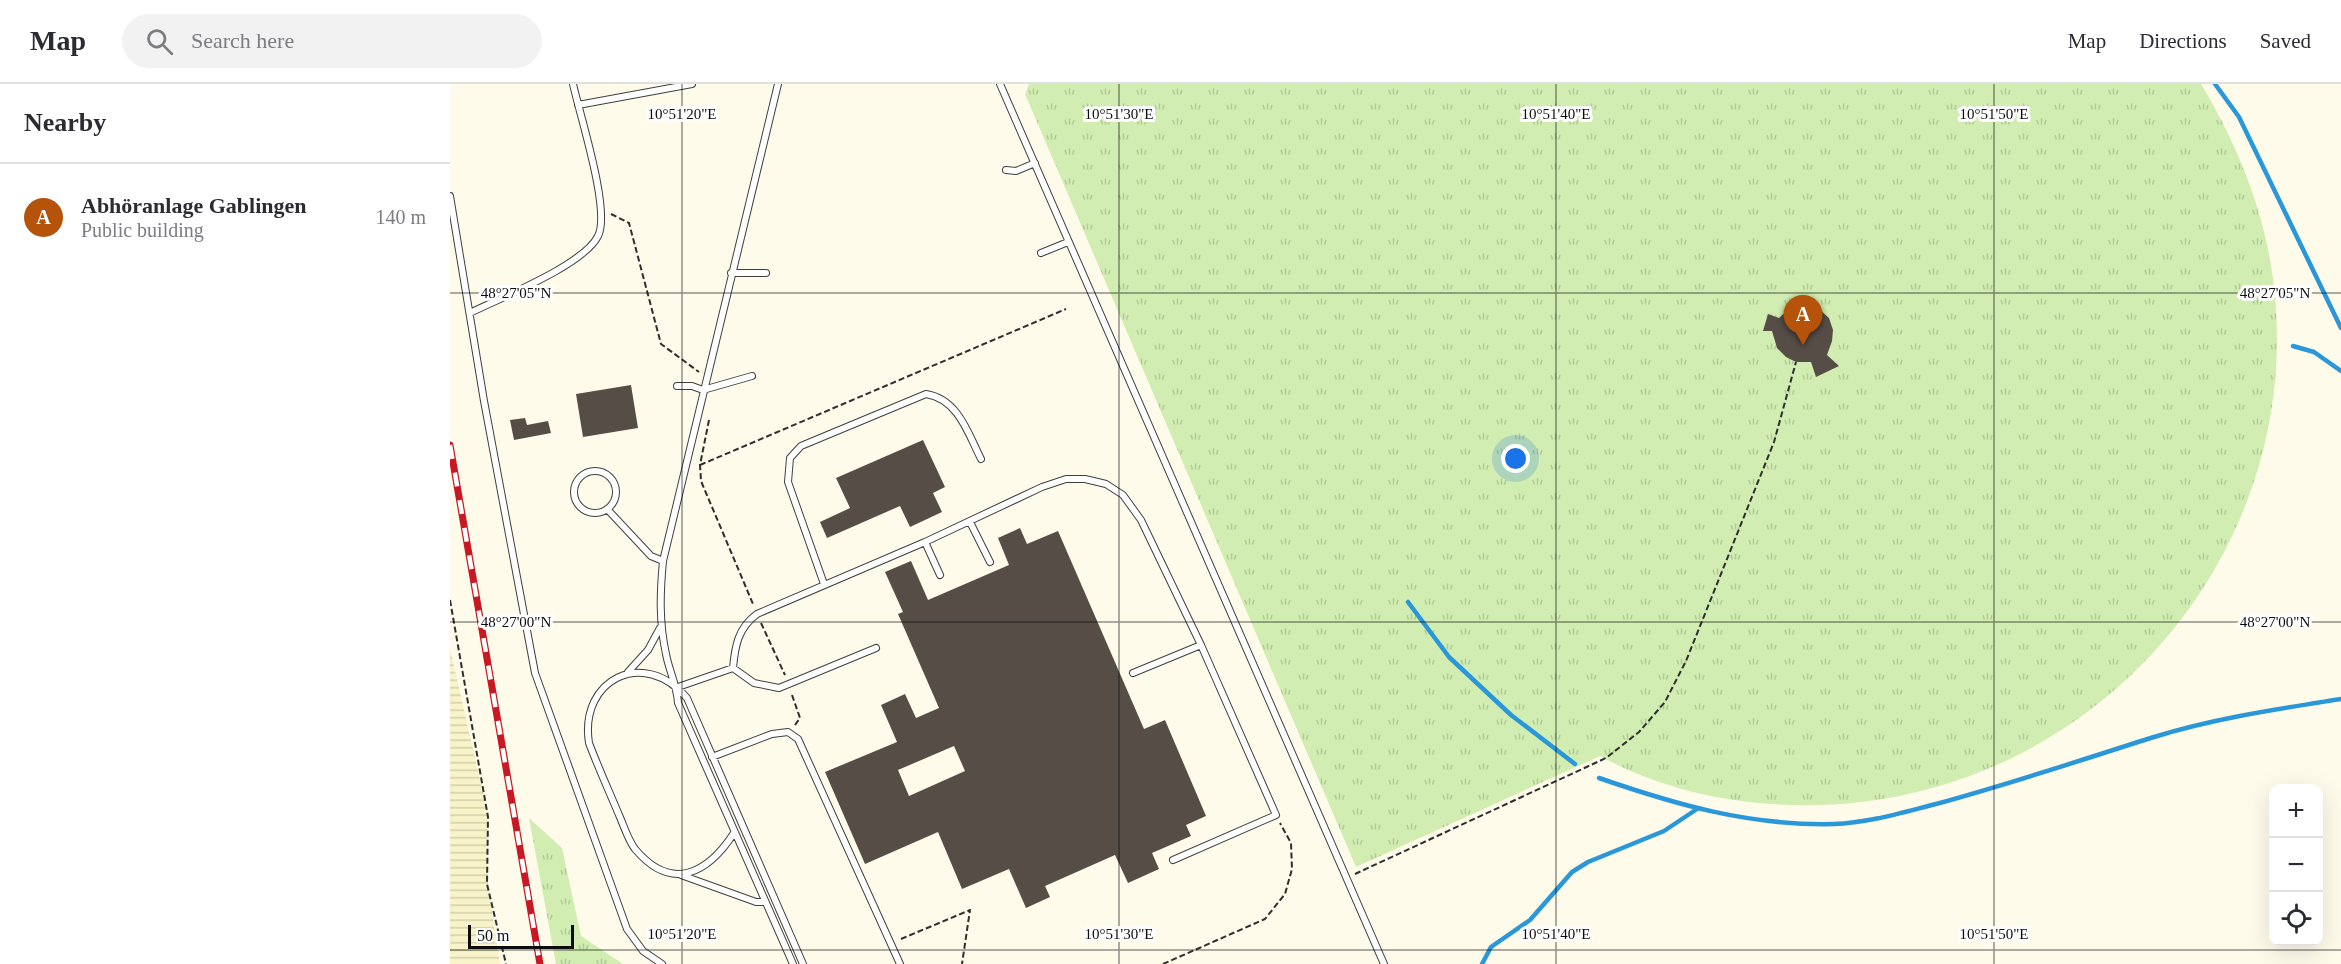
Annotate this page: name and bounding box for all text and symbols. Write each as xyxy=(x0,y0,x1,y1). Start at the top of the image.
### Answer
search box xyxy=(122,14,542,68)
text: Map xyxy=(30,25,86,56)
icon: search xyxy=(143,25,176,58)
text: Search here xyxy=(191,28,294,53)
text: Map xyxy=(2068,29,2106,53)
text: Directions xyxy=(2139,29,2227,53)
text: Saved xyxy=(2260,29,2311,53)
text: 10°51'20"E xyxy=(648,106,717,122)
text: 10°51'30"E xyxy=(1085,106,1154,122)
text: 10°51'40"E xyxy=(1522,106,1591,122)
text: 10°51'50"E xyxy=(1960,106,2029,122)
text: Nearby xyxy=(24,108,106,137)
text: Abhöranlage Gablingen xyxy=(81,193,307,218)
text: A xyxy=(36,206,51,228)
text: 140 m xyxy=(375,206,426,228)
text: Public building xyxy=(81,219,204,241)
text: 48°27'05"N xyxy=(481,285,551,301)
text: 48°27'05"N xyxy=(2240,285,2310,301)
pin: A xyxy=(1784,296,1822,345)
your location xyxy=(1501,444,1530,473)
text: 48°27'00"N xyxy=(481,614,551,630)
text: 48°27'00"N xyxy=(2240,614,2310,630)
map controls xyxy=(2269,784,2323,946)
button: + xyxy=(2269,784,2323,838)
button: − xyxy=(2269,838,2323,892)
button: locate xyxy=(2269,892,2323,946)
scale bar xyxy=(468,922,574,950)
text: 10°51'20"E xyxy=(648,926,717,942)
text: 10°51'30"E xyxy=(1085,926,1154,942)
text: 10°51'40"E xyxy=(1522,926,1591,942)
text: 10°51'50"E xyxy=(1960,926,2029,942)
text: 50 m xyxy=(477,927,509,944)

